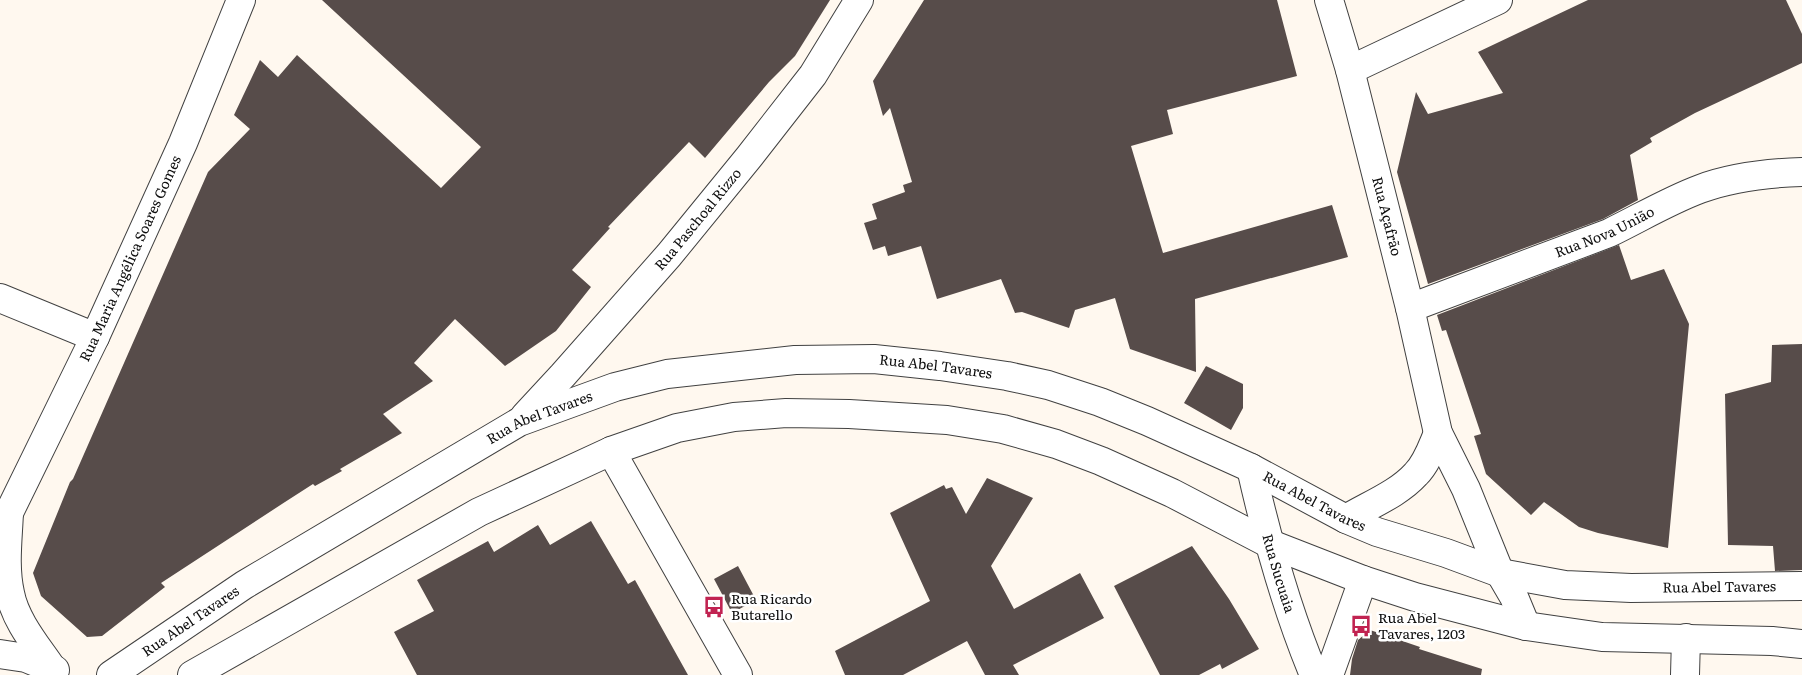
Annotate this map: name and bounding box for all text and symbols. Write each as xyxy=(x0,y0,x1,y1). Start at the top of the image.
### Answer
street label: Rua Maria Angélica Soares Gomes xyxy=(74,152,185,365)
street label: Rua Paschoal Rizzo xyxy=(649,163,745,274)
street label: Rua Açafrão xyxy=(1368,174,1407,258)
street label: Rua Nova União xyxy=(1552,200,1657,262)
street label: Rua Abel Tavares xyxy=(878,349,994,383)
street label: Rua Abel Tavares xyxy=(482,385,595,448)
street label: Rua Abel Tavares xyxy=(1260,465,1369,535)
street label: Rua Sucuaia xyxy=(1258,531,1301,616)
street label: Rua Abel Tavares xyxy=(1662,575,1776,597)
street label: Rua Abel Tavares xyxy=(137,580,243,660)
place label: Rua Ricardo Butarello xyxy=(731,588,812,624)
bus stop icon: Rua Ricardo Butarello xyxy=(701,594,727,620)
place label: Rua Abel Tavares, 1203 xyxy=(1378,607,1465,643)
bus stop icon: Rua Abel Tavares, 1203 xyxy=(1348,613,1374,639)

